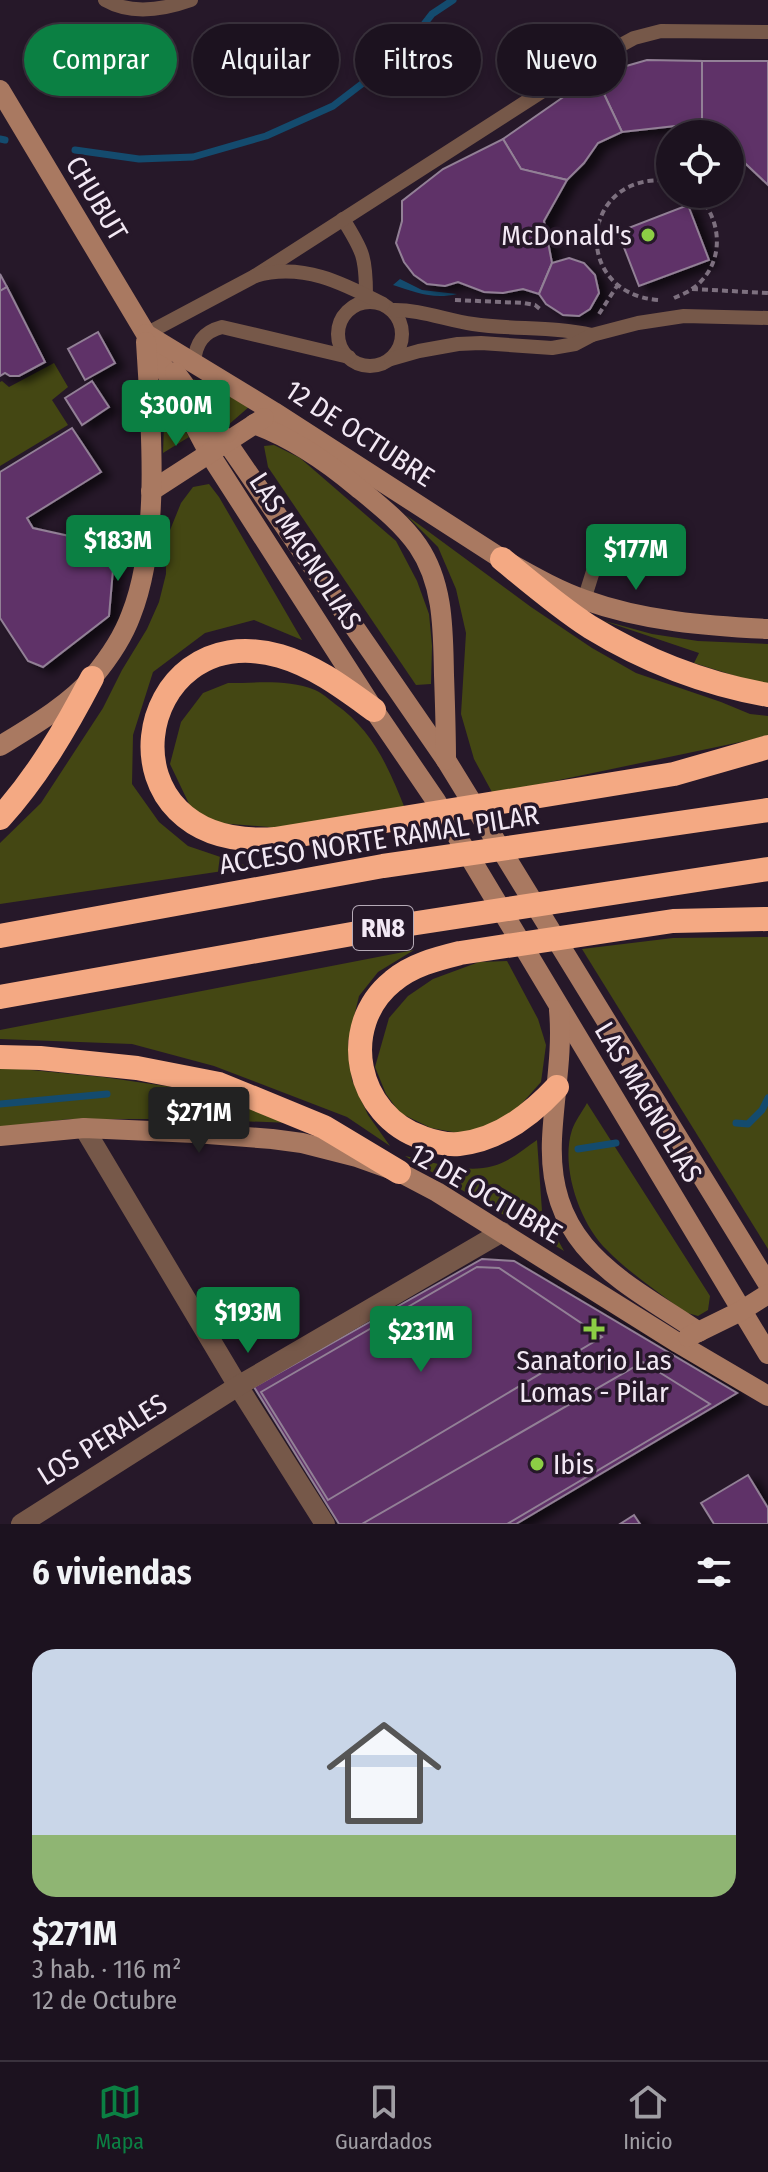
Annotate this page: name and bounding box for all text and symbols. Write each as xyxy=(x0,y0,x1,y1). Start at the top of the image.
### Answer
chip: Comprar xyxy=(24,24,177,96)
chip: Alquilar xyxy=(193,24,339,96)
chip: Filtros xyxy=(355,24,481,96)
chip: Nuevo xyxy=(497,24,626,96)
map controls xyxy=(656,120,744,208)
button: locate xyxy=(656,120,744,208)
street label: CHUBUT xyxy=(59,150,135,246)
place label: McDonald's xyxy=(501,219,632,252)
marker: McDonald's xyxy=(639,226,657,244)
street label: 12 DE OCTUBRE xyxy=(279,373,440,494)
pin: $300M xyxy=(120,380,232,448)
text: $300M xyxy=(140,390,212,421)
street label: LAS MAGNOLIAS xyxy=(242,466,369,636)
pin: $183M xyxy=(62,515,174,583)
pin: $177M xyxy=(580,524,692,592)
text: $183M xyxy=(84,525,152,556)
text: $177M xyxy=(604,534,668,565)
street label: ACCESO NORTE RAMAL PILAR xyxy=(217,798,541,881)
road number: RN8 xyxy=(353,906,413,950)
street label: LAS MAGNOLIAS xyxy=(588,1016,709,1188)
pin: $271M xyxy=(143,1087,255,1155)
text: $271M xyxy=(166,1097,232,1128)
street label: 12 DE OCTUBRE xyxy=(404,1137,568,1250)
pin: $193M xyxy=(192,1287,304,1355)
text: $193M xyxy=(215,1297,281,1328)
pin: $231M xyxy=(365,1306,477,1374)
text: $231M xyxy=(388,1316,454,1347)
marker: Sanatorio Las Lomas - Pilar xyxy=(583,1318,605,1340)
place label: Sanatorio Las Lomas - Pilar xyxy=(516,1344,672,1409)
street label: LOS PERALES xyxy=(32,1387,173,1492)
place label: Ibis xyxy=(553,1448,594,1481)
marker: Ibis xyxy=(528,1455,546,1473)
icon: filters xyxy=(692,1550,736,1594)
text: 6 viviendas xyxy=(32,1552,192,1593)
icon: home xyxy=(312,1701,456,1845)
text: $271M xyxy=(32,1913,117,1954)
text: 3 hab. · 116 m² xyxy=(32,1954,181,1985)
text: 12 de Octubre xyxy=(32,1985,177,2016)
tab: Mapa xyxy=(95,2080,144,2155)
tab: Guardados xyxy=(335,2080,432,2155)
tab: Inicio xyxy=(623,2080,673,2155)

